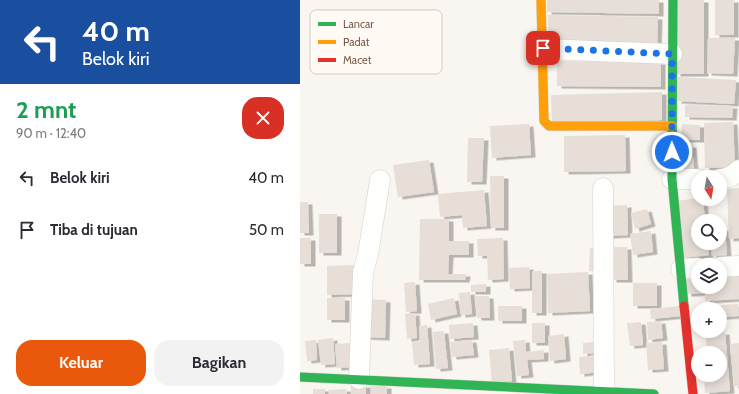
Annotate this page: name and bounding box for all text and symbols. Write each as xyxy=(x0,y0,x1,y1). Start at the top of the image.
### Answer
legend xyxy=(310,10,442,74)
text: 40 m xyxy=(82,14,150,48)
icon: left xyxy=(16,16,68,68)
text: Lancar xyxy=(343,17,374,31)
pin xyxy=(526,31,560,65)
text: Padat xyxy=(343,35,370,49)
icon: arrive xyxy=(532,37,554,59)
text: Belok kiri xyxy=(82,48,150,70)
text: Macet xyxy=(343,53,372,67)
text: 2 mnt xyxy=(16,95,76,124)
button: close xyxy=(242,97,284,139)
text: 90 m · 12:40 xyxy=(16,125,86,141)
position arrow xyxy=(651,131,693,173)
icon: left xyxy=(16,167,38,189)
text: Belok kiri xyxy=(50,169,110,187)
text: 40 m xyxy=(248,169,284,187)
north arrow xyxy=(691,170,727,206)
map controls xyxy=(691,170,727,382)
button: search xyxy=(691,214,727,250)
icon: arrive xyxy=(16,219,38,241)
text: Tiba di tujuan xyxy=(50,221,138,239)
text: 50 m xyxy=(249,221,284,239)
button: layers xyxy=(691,258,727,294)
button: + xyxy=(691,302,727,338)
button: Keluar xyxy=(16,340,146,386)
button: Bagikan xyxy=(154,340,284,386)
button: − xyxy=(691,346,727,382)

